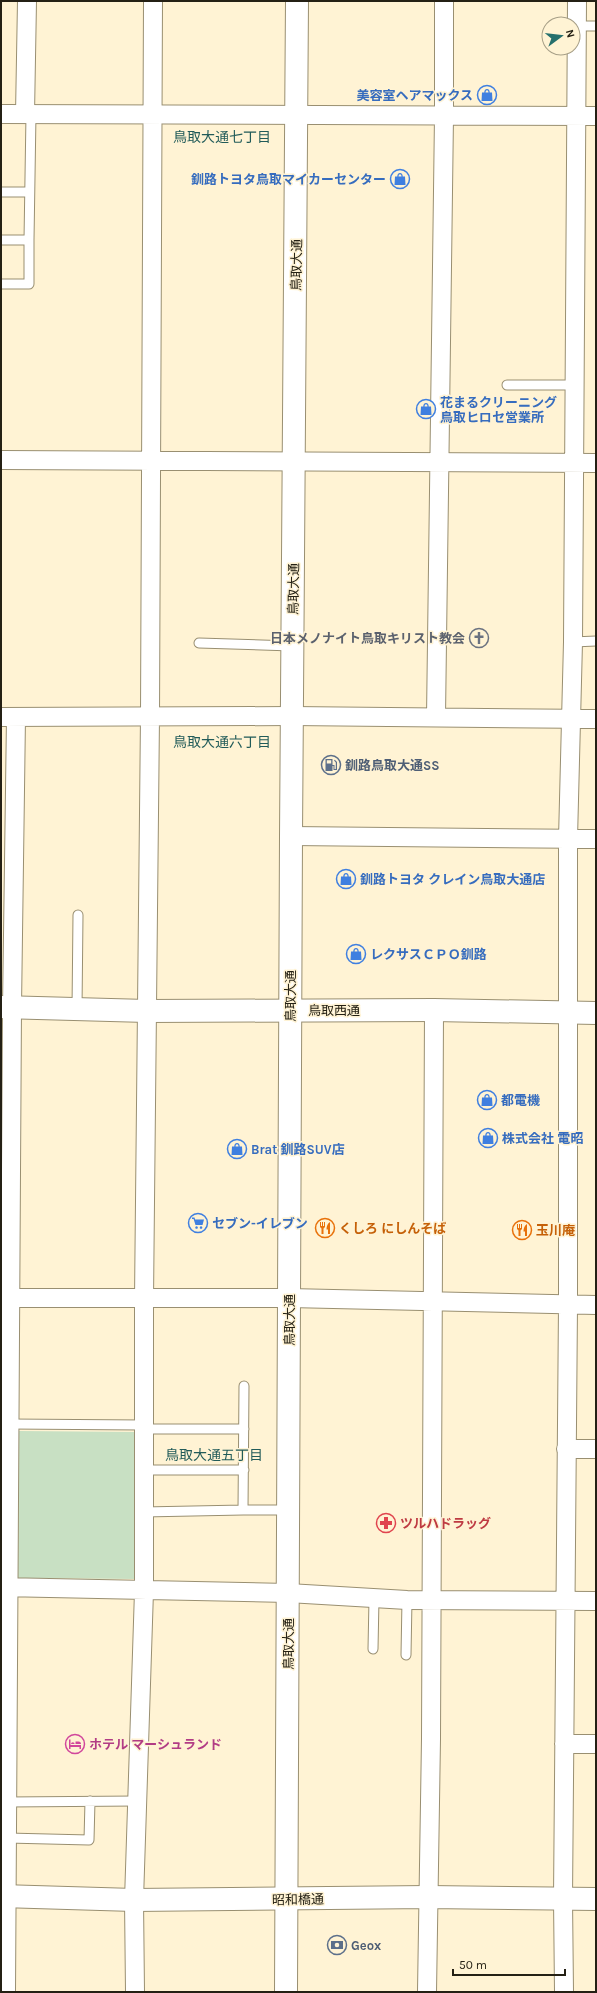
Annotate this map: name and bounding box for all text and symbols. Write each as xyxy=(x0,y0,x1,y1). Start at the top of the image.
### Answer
north arrow xyxy=(541,16,581,56)
text: N xyxy=(563,28,577,39)
shop icon: 美容室ヘアマックス xyxy=(476,84,498,106)
place label: 美容室ヘアマックス xyxy=(356,88,473,103)
district label: 鳥取大通七丁目 xyxy=(173,129,271,146)
shop icon: 釧路トヨタ鳥取マイカーセンター xyxy=(389,168,411,190)
place label: 釧路トヨタ鳥取マイカーセンター xyxy=(191,172,386,187)
street label: 鳥取大通 xyxy=(289,239,304,291)
place label: 花まるクリーニング 鳥取ヒロセ営業所 xyxy=(440,395,557,425)
shop icon: 花まるクリーニング 鳥取ヒロセ営業所 xyxy=(415,398,437,420)
street label: 鳥取大通 xyxy=(286,563,301,615)
church icon: 日本メノナイト鳥取キリスト教会 xyxy=(468,627,490,649)
place label: 日本メノナイト鳥取キリスト教会 xyxy=(270,631,465,646)
district label: 鳥取大通六丁目 xyxy=(173,734,271,751)
fuel station icon: 釧路鳥取大通SS xyxy=(320,754,342,776)
place label: 釧路鳥取大通SS xyxy=(345,758,440,773)
shop icon: 釧路トヨタ クレイン鳥取大通店 xyxy=(335,868,357,890)
place label: 釧路トヨタ クレイン鳥取大通店 xyxy=(360,872,545,887)
shop icon: レクサスＣＰＯ釧路 xyxy=(345,943,367,965)
place label: レクサスＣＰＯ釧路 xyxy=(370,947,487,962)
street label: 鳥取大通 xyxy=(283,970,298,1022)
street label: 鳥取西通 xyxy=(308,1003,360,1018)
shop icon: 都電機 xyxy=(476,1089,498,1111)
place label: 都電機 xyxy=(501,1093,540,1108)
shop icon: 株式会社 電昭 xyxy=(477,1127,499,1149)
place label: 株式会社 電昭 xyxy=(502,1131,583,1146)
shop icon: Brat 釧路SUV店 xyxy=(226,1138,248,1160)
place label: Brat 釧路SUV店 xyxy=(251,1142,345,1157)
supermarket icon: セブン-イレブン xyxy=(187,1212,209,1234)
place label: セブン-イレブン xyxy=(212,1216,308,1231)
restaurant icon: くしろ にしんそば xyxy=(314,1217,336,1239)
restaurant icon: 玉川庵 xyxy=(511,1219,533,1241)
place label: くしろ にしんそば xyxy=(339,1221,446,1236)
place label: 玉川庵 xyxy=(536,1223,575,1238)
street label: 鳥取大通 xyxy=(282,1294,297,1346)
district label: 鳥取大通五丁目 xyxy=(165,1447,263,1464)
pharmacy icon: ツルハドラッグ xyxy=(375,1512,397,1534)
place label: ツルハドラッグ xyxy=(400,1516,491,1531)
street label: 鳥取大通 xyxy=(281,1618,296,1670)
hotel icon: ホテル マーシュランド xyxy=(64,1733,86,1755)
place label: ホテル マーシュランド xyxy=(89,1737,222,1752)
street label: 昭和橋通 xyxy=(272,1892,324,1907)
bank icon: Geox xyxy=(326,1934,348,1956)
place label: Geox xyxy=(351,1938,381,1953)
scale bar xyxy=(453,1951,565,1977)
text: 50 m xyxy=(459,1958,487,1972)

